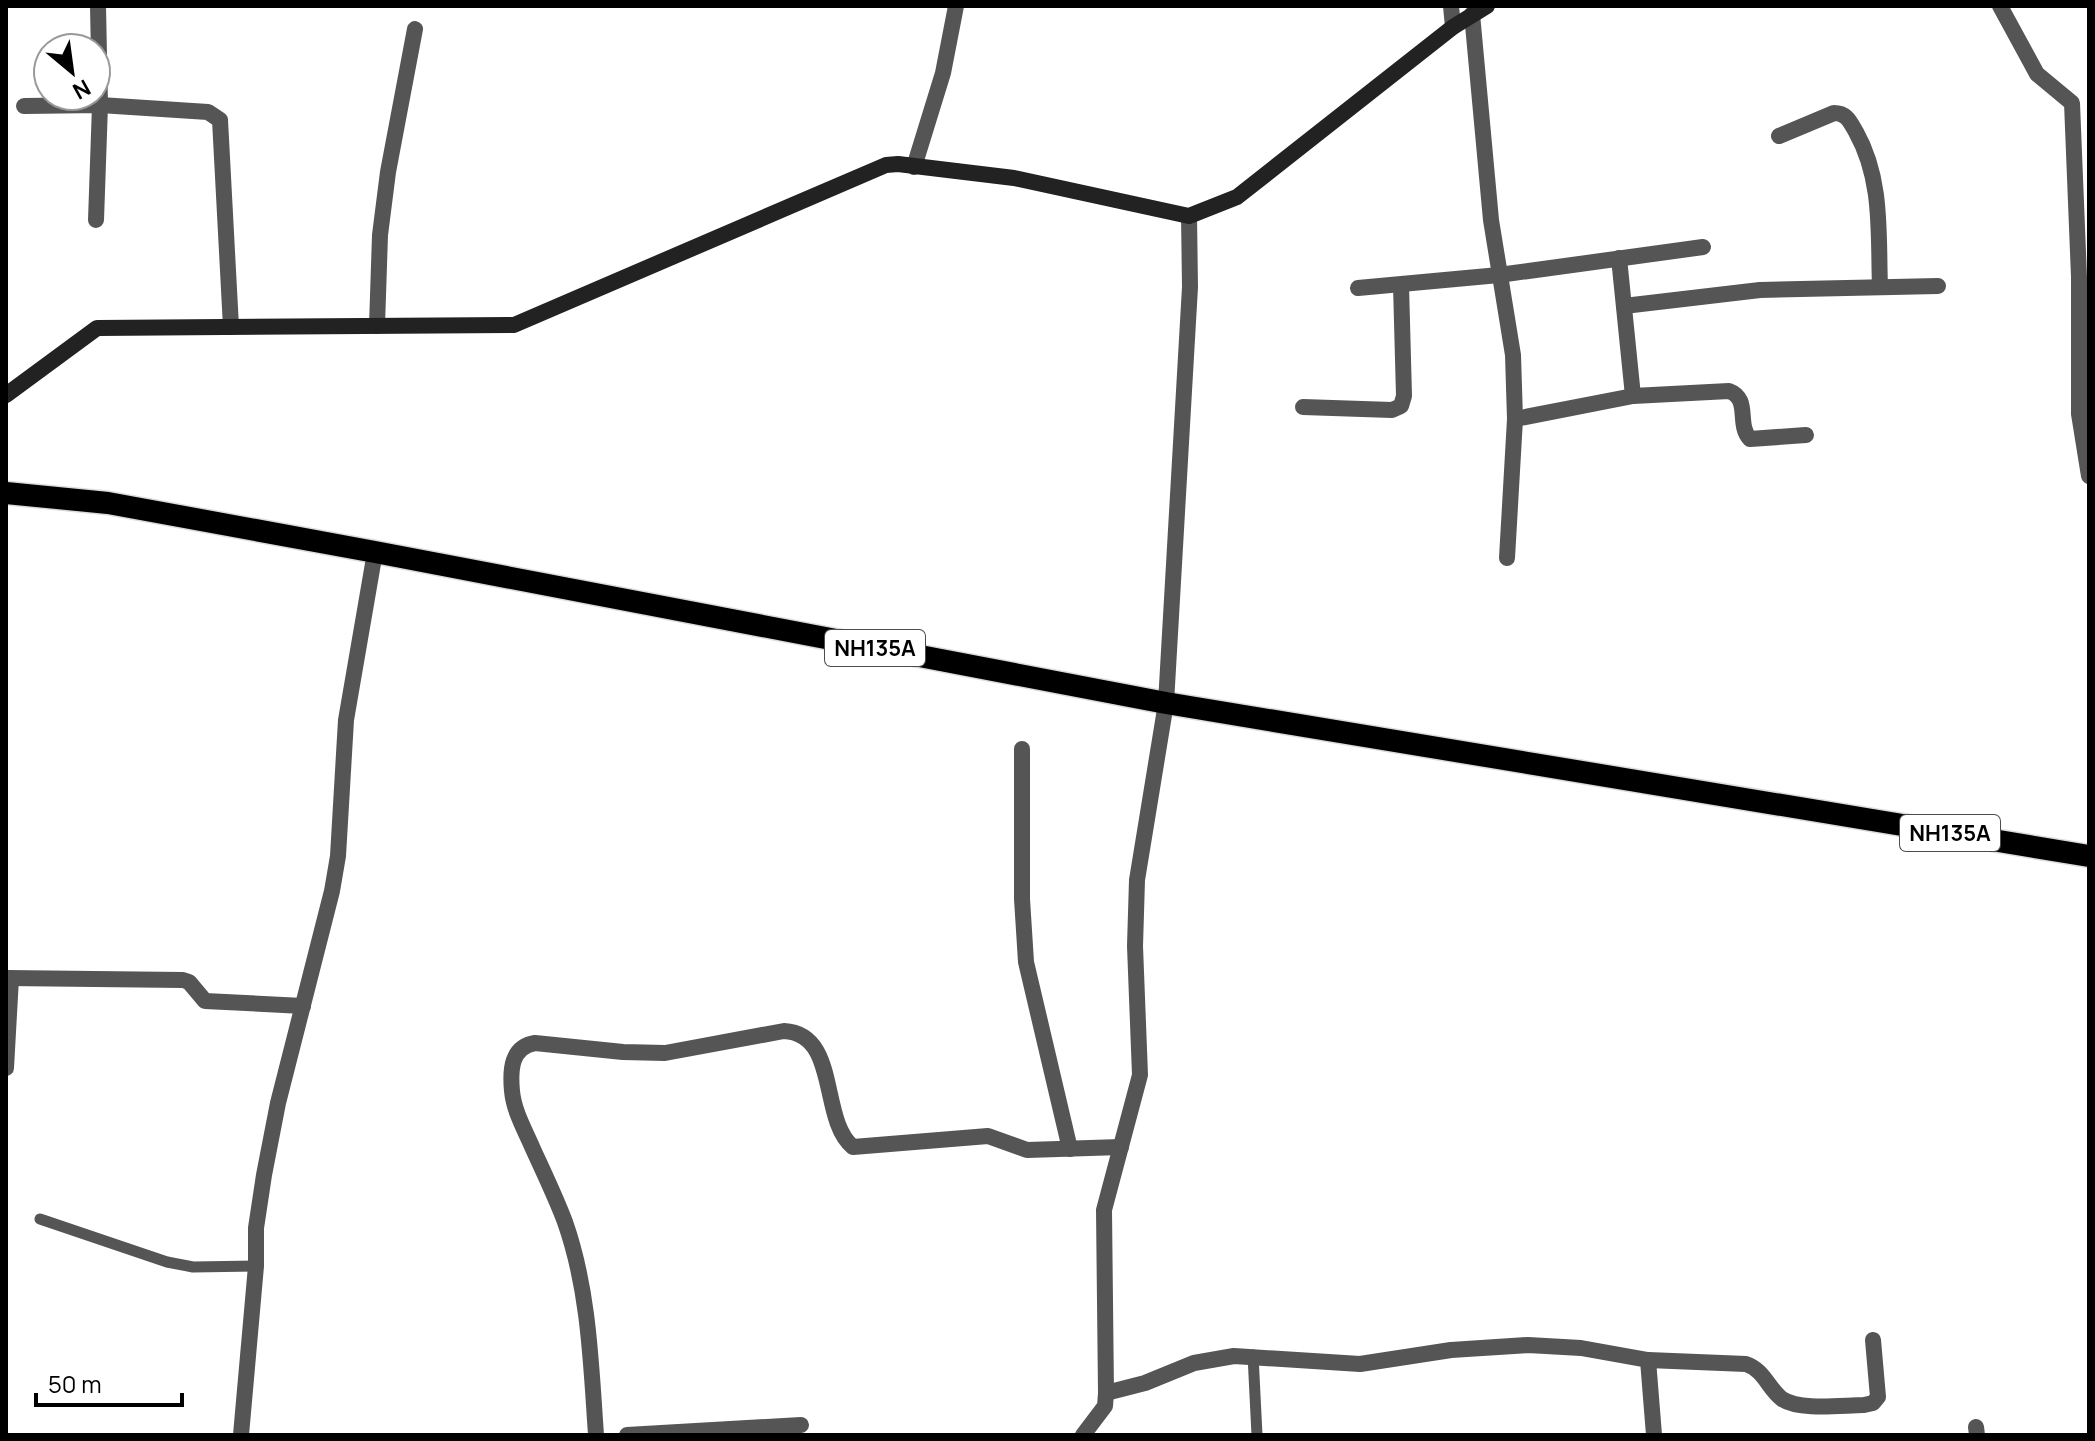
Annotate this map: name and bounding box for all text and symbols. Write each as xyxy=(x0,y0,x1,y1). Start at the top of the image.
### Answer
north arrow xyxy=(32,32,112,112)
text: N xyxy=(68,73,96,106)
road number: NH135A xyxy=(825,630,925,666)
road number: NH135A xyxy=(1900,815,2000,851)
scale bar xyxy=(36,1357,182,1407)
text: 50 m xyxy=(48,1367,102,1400)

